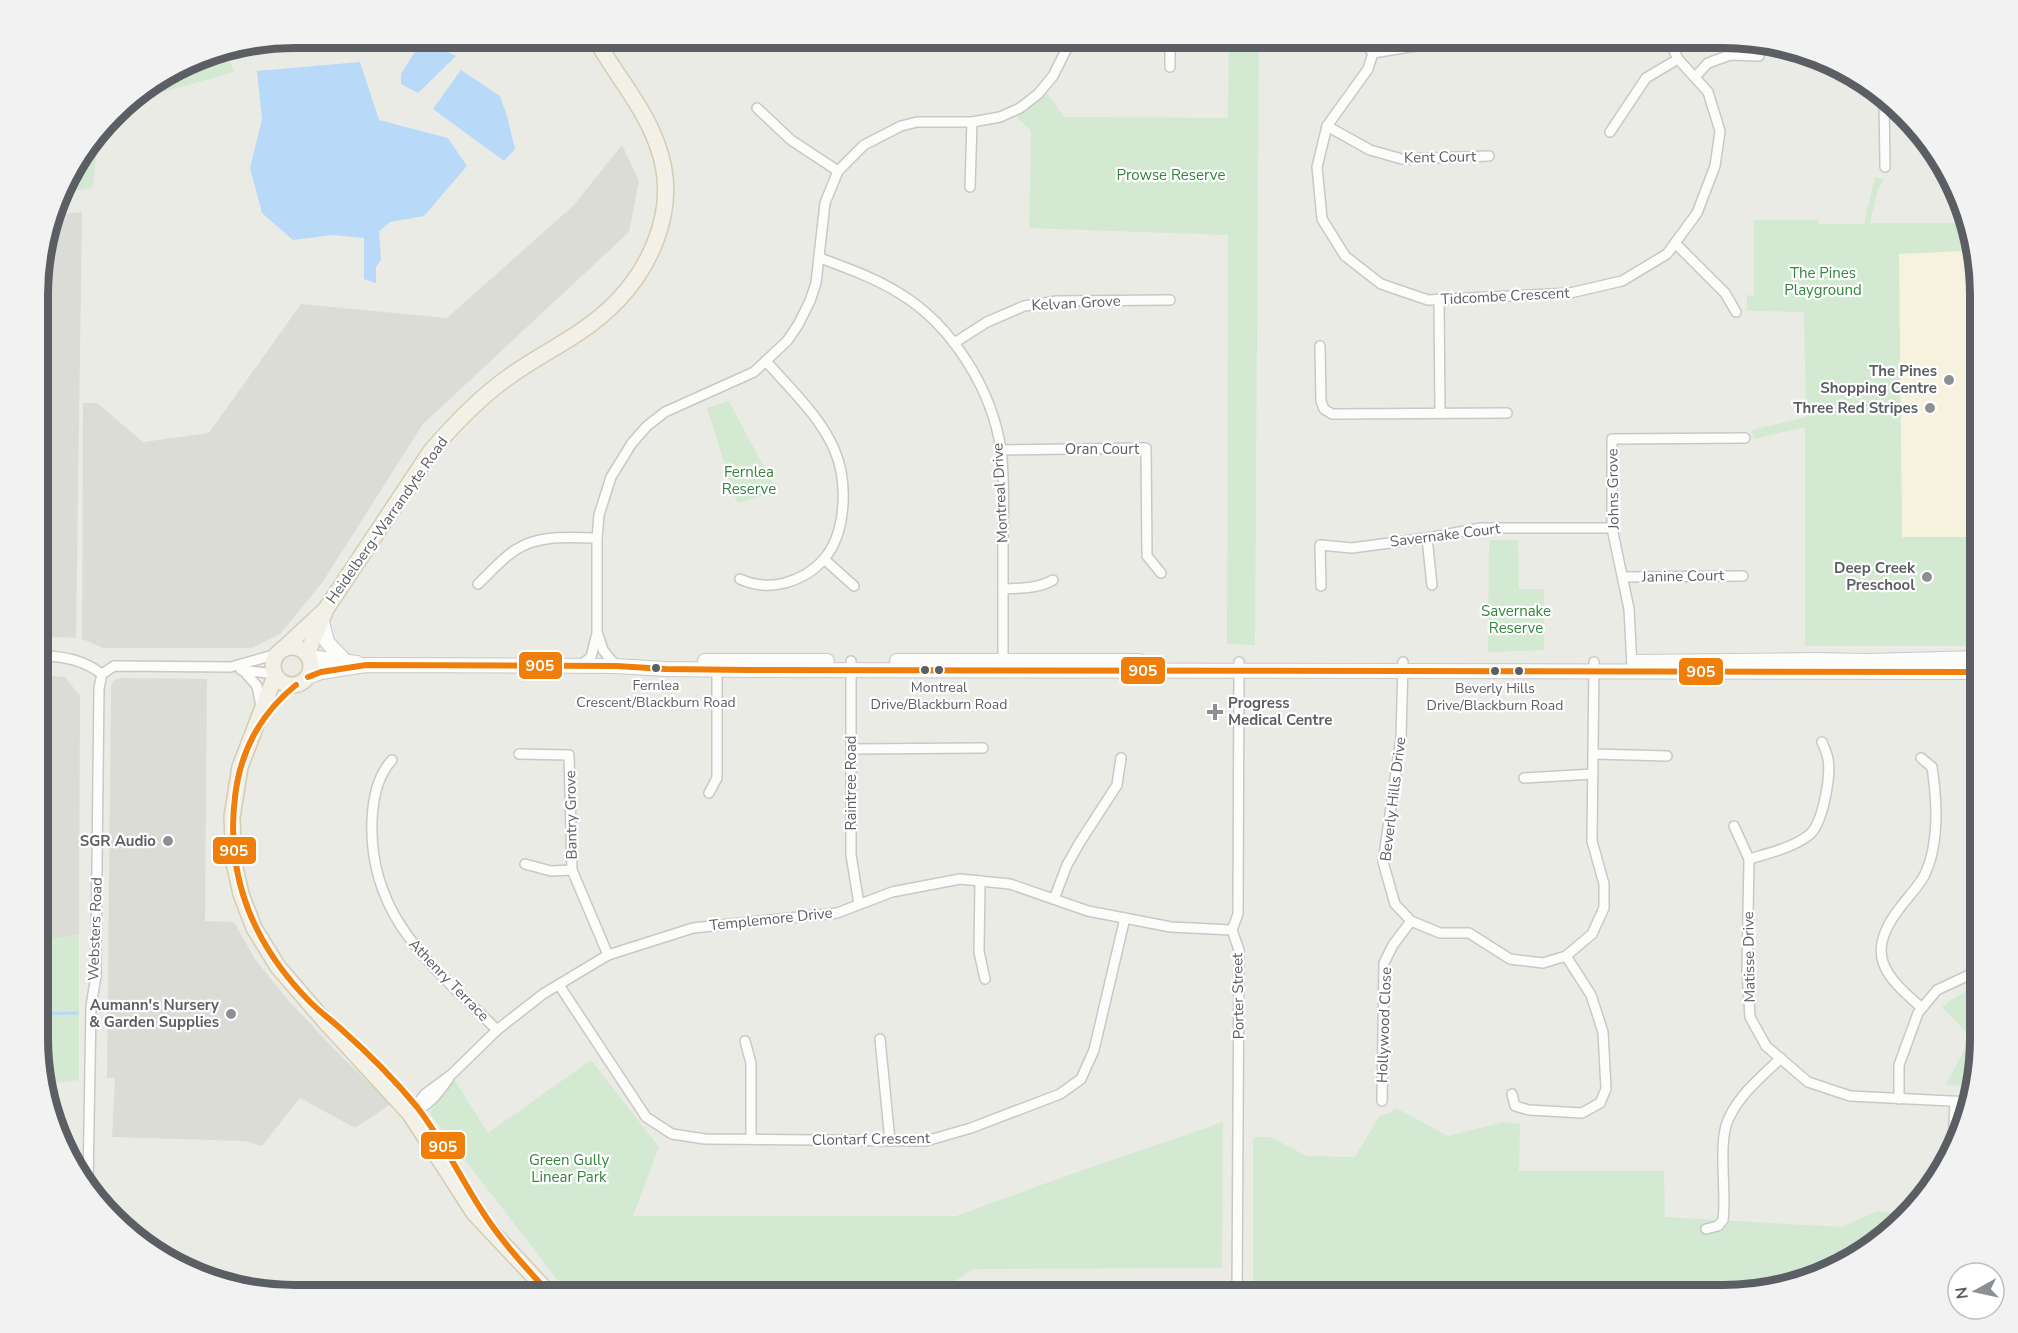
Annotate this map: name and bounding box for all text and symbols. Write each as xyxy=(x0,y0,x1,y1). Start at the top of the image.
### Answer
street label: Kent Court xyxy=(1404,146,1477,168)
park label: Prowse Reserve xyxy=(1117,165,1225,185)
park label: The Pines Playground xyxy=(1784,263,1862,300)
street label: Tidcombe Crescent xyxy=(1440,283,1571,309)
street label: Kelvan Grove xyxy=(1031,291,1121,315)
place label: The Pines Shopping Centre xyxy=(1820,361,1937,398)
marker: The Pines Shopping Centre xyxy=(1942,373,1956,387)
place label: Three Red Stripes xyxy=(1793,398,1918,418)
marker: Three Red Stripes xyxy=(1923,401,1937,415)
street label: Heidelberg-Warrandyte Road xyxy=(322,432,452,608)
street label: Oran Court xyxy=(1065,439,1140,459)
street label: Montreal Drive xyxy=(987,443,1013,543)
street label: Johns Grove xyxy=(1602,448,1624,531)
park label: Fernlea Reserve xyxy=(722,462,776,499)
street label: Savernake Court xyxy=(1389,518,1502,552)
place label: Deep Creek Preschool xyxy=(1834,558,1916,595)
street label: Janine Court xyxy=(1641,565,1725,587)
marker: Deep Creek Preschool xyxy=(1920,570,1934,584)
park label: Savernake Reserve xyxy=(1481,601,1551,638)
line badge: 905 xyxy=(518,651,563,680)
text: 905 xyxy=(526,655,554,677)
line badge: 905 xyxy=(1120,656,1166,685)
line badge: 905 xyxy=(1678,657,1724,686)
text: 905 xyxy=(1129,660,1157,682)
text: 905 xyxy=(1687,661,1715,683)
marker: Fernlea Crescent/Blackburn Road xyxy=(650,662,662,674)
unlabelled marker xyxy=(919,664,931,676)
marker: Montreal Drive/Blackburn Road xyxy=(933,664,945,676)
marker: Beverly Hills Drive/Blackburn Road xyxy=(1489,665,1501,677)
unlabelled marker xyxy=(1513,665,1525,677)
place label: Fernlea Crescent/Blackburn Road xyxy=(576,676,736,712)
place label: Montreal Drive/Blackburn Road xyxy=(871,678,1007,714)
place label: Beverly Hills Drive/Blackburn Road xyxy=(1427,679,1563,715)
place label: Progress Medical Centre xyxy=(1228,693,1332,730)
marker: Progress Medical Centre xyxy=(1206,703,1224,721)
street label: Raintree Road xyxy=(841,735,861,831)
street label: Beverly Hills Drive xyxy=(1375,736,1411,862)
street label: Bantry Grove xyxy=(560,770,582,860)
place label: SGR Audio xyxy=(80,831,156,851)
marker: SGR Audio xyxy=(161,834,175,848)
line badge: 905 xyxy=(212,836,257,865)
text: 905 xyxy=(220,840,248,862)
street label: Websters Road xyxy=(83,877,107,981)
street label: Templemore Drive xyxy=(708,903,834,935)
street label: Matisse Drive xyxy=(1738,911,1760,1003)
street label: Athenry Terrace xyxy=(404,934,494,1026)
street label: Porter Street xyxy=(1227,952,1249,1039)
street label: Hollywood Close xyxy=(1372,967,1396,1083)
place label: Aumann's Nursery & Garden Supplies xyxy=(89,995,219,1032)
marker: Aumann's Nursery & Garden Supplies xyxy=(224,1007,238,1021)
street label: Clontarf Crescent xyxy=(812,1128,931,1150)
line badge: 905 xyxy=(420,1131,466,1160)
text: 905 xyxy=(429,1136,457,1158)
park label: Green Gully Linear Park xyxy=(529,1150,609,1187)
north arrow xyxy=(1946,1261,2006,1321)
text: N xyxy=(1950,1285,1974,1300)

